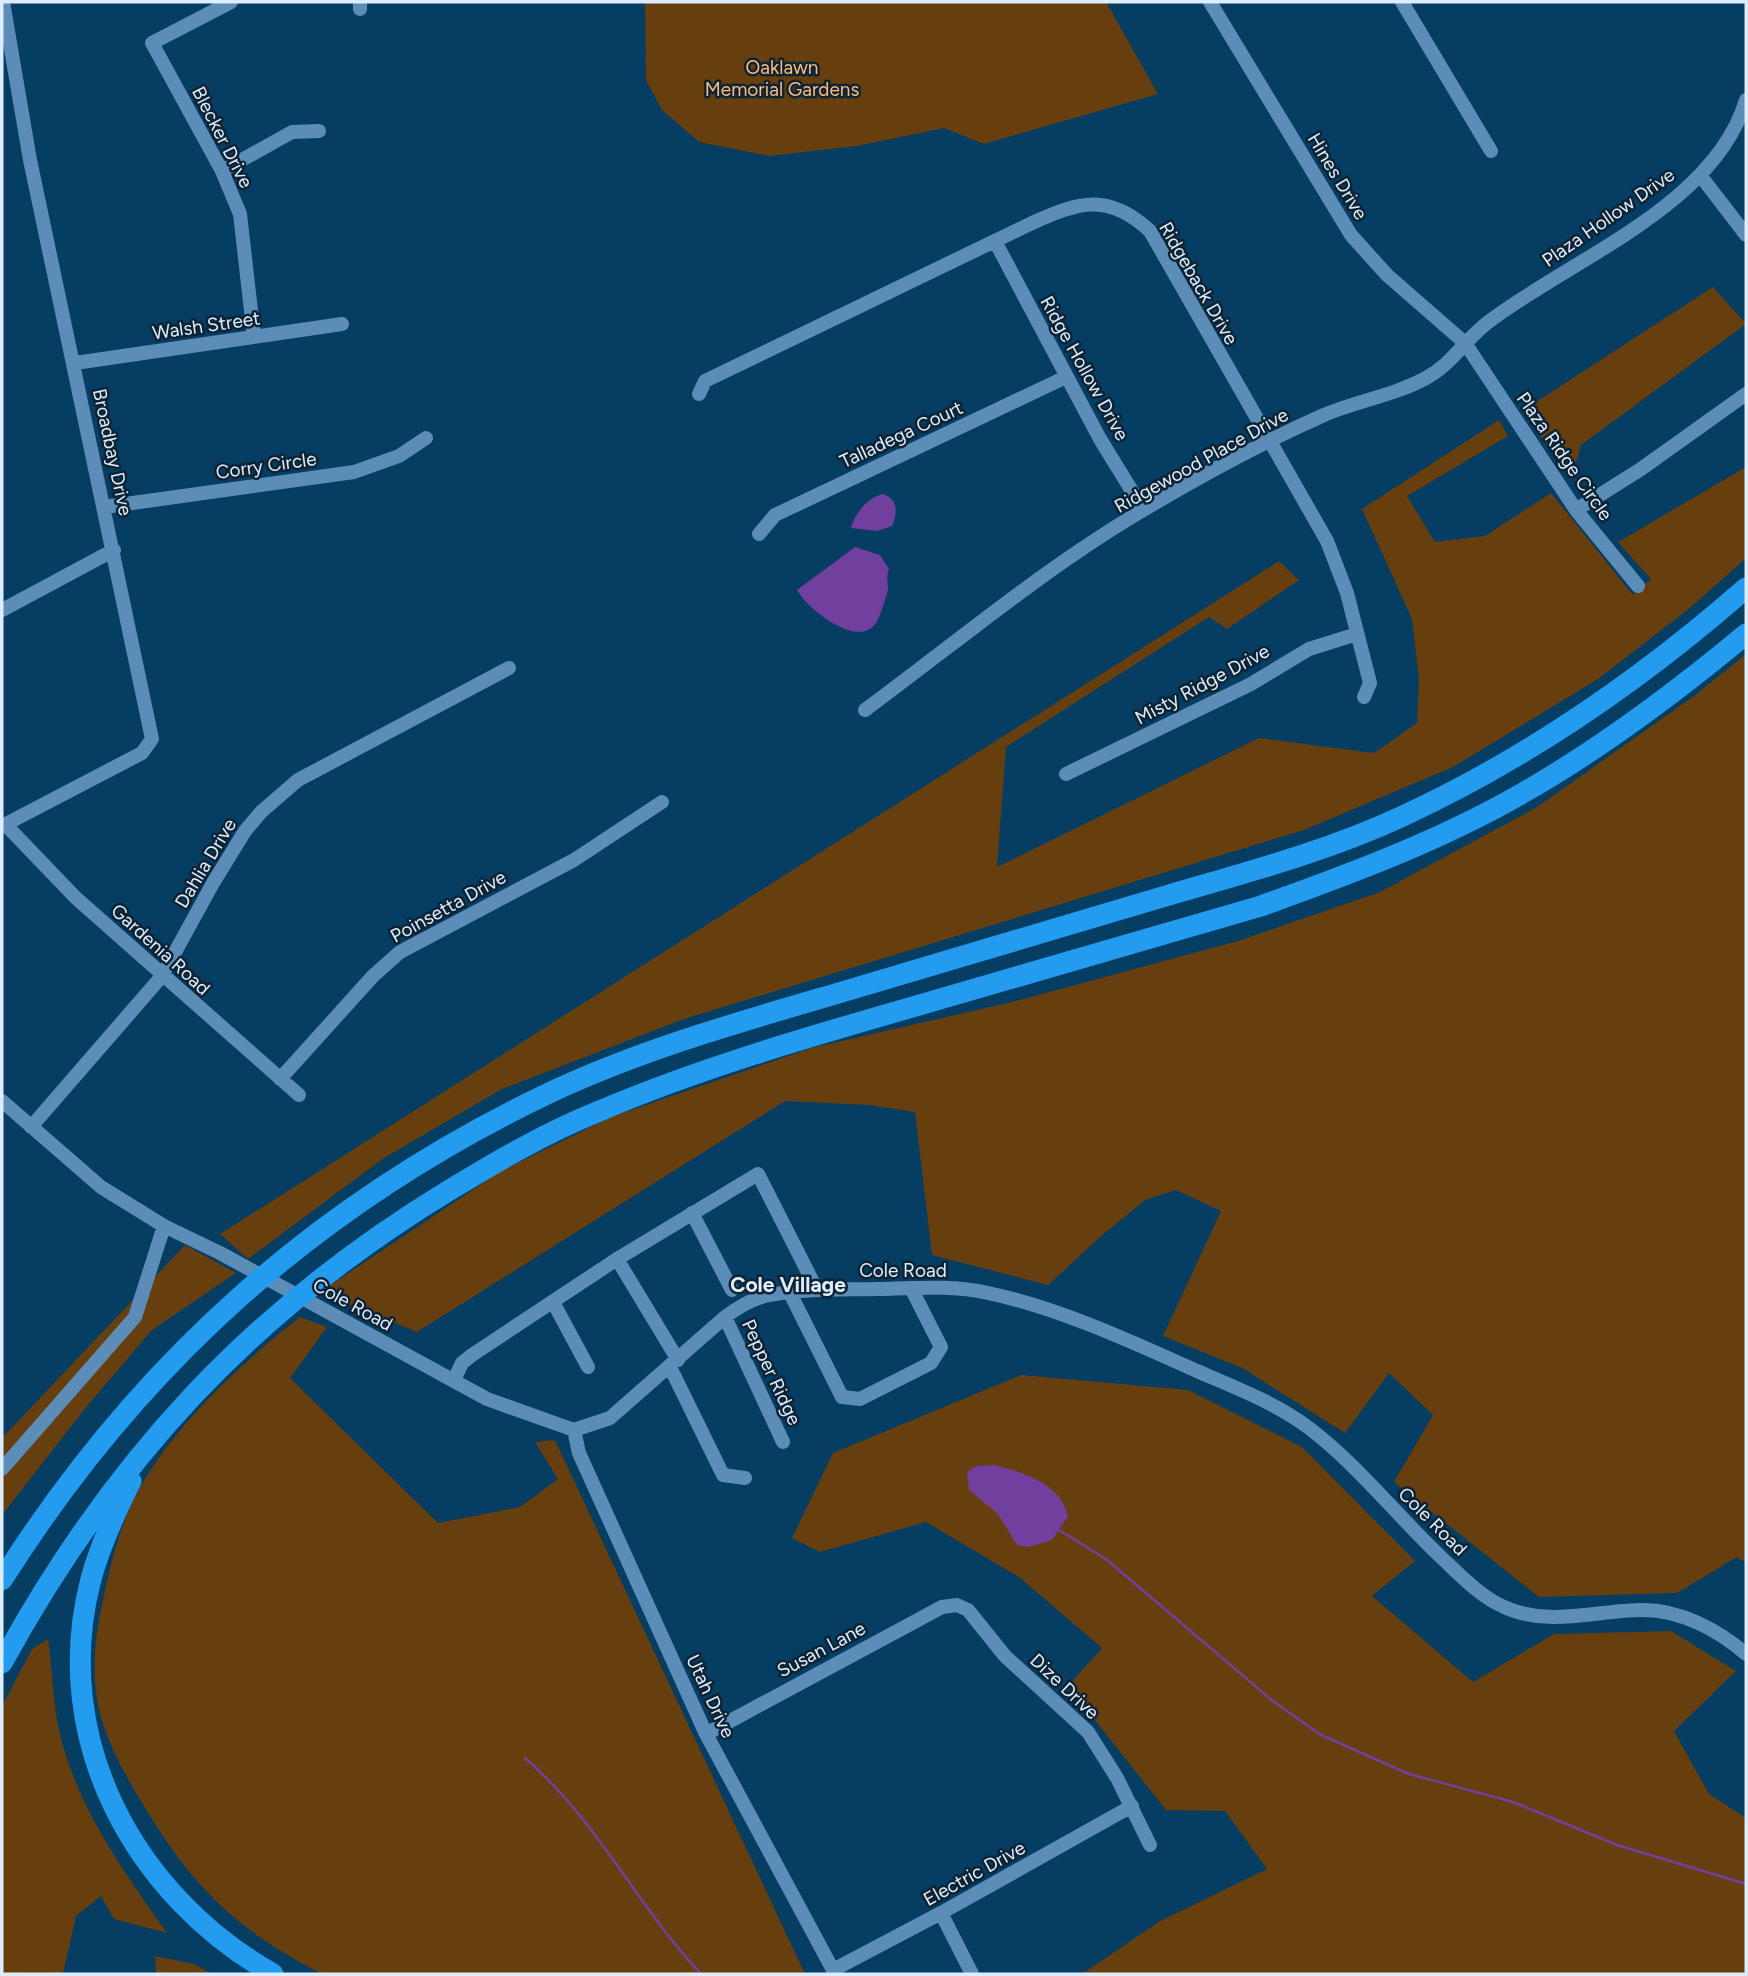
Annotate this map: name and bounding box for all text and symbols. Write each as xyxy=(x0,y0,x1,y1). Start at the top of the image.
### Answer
park label: Oaklawn Memorial Gardens xyxy=(705,56,859,101)
street label: Blecker Drive xyxy=(187,83,258,192)
street label: Hines Drive xyxy=(1303,129,1372,224)
street label: Plaza Hollow Drive xyxy=(1538,163,1679,272)
street label: Ridgeback Drive xyxy=(1154,218,1243,349)
street label: Ridge Hollow Drive xyxy=(1035,292,1134,444)
street label: Walsh Street xyxy=(151,307,261,344)
street label: Broadbay Drive xyxy=(88,387,137,518)
street label: Plaza Ridge Circle xyxy=(1512,388,1617,525)
street label: Talladega Court xyxy=(836,396,966,473)
street label: Ridgewood Place Drive xyxy=(1110,403,1292,518)
street label: Corry Circle xyxy=(214,447,318,484)
street label: Misty Ridge Drive xyxy=(1131,639,1273,730)
street label: Dahlia Drive xyxy=(170,814,241,912)
street label: Poinsetta Drive xyxy=(386,865,510,948)
street label: Gardenia Road xyxy=(106,899,215,1000)
street label: Cole Road xyxy=(859,1259,947,1282)
district label: Cole Village xyxy=(730,1272,846,1297)
street label: Cole Road xyxy=(309,1273,397,1336)
street label: Pepper Ridge xyxy=(737,1316,806,1429)
street label: Cole Road xyxy=(1394,1482,1472,1560)
street label: Susan Lane xyxy=(773,1617,869,1682)
street label: Dize Drive xyxy=(1025,1649,1104,1724)
street label: Utah Drive xyxy=(681,1651,740,1742)
street label: Electric Drive xyxy=(919,1836,1029,1911)

